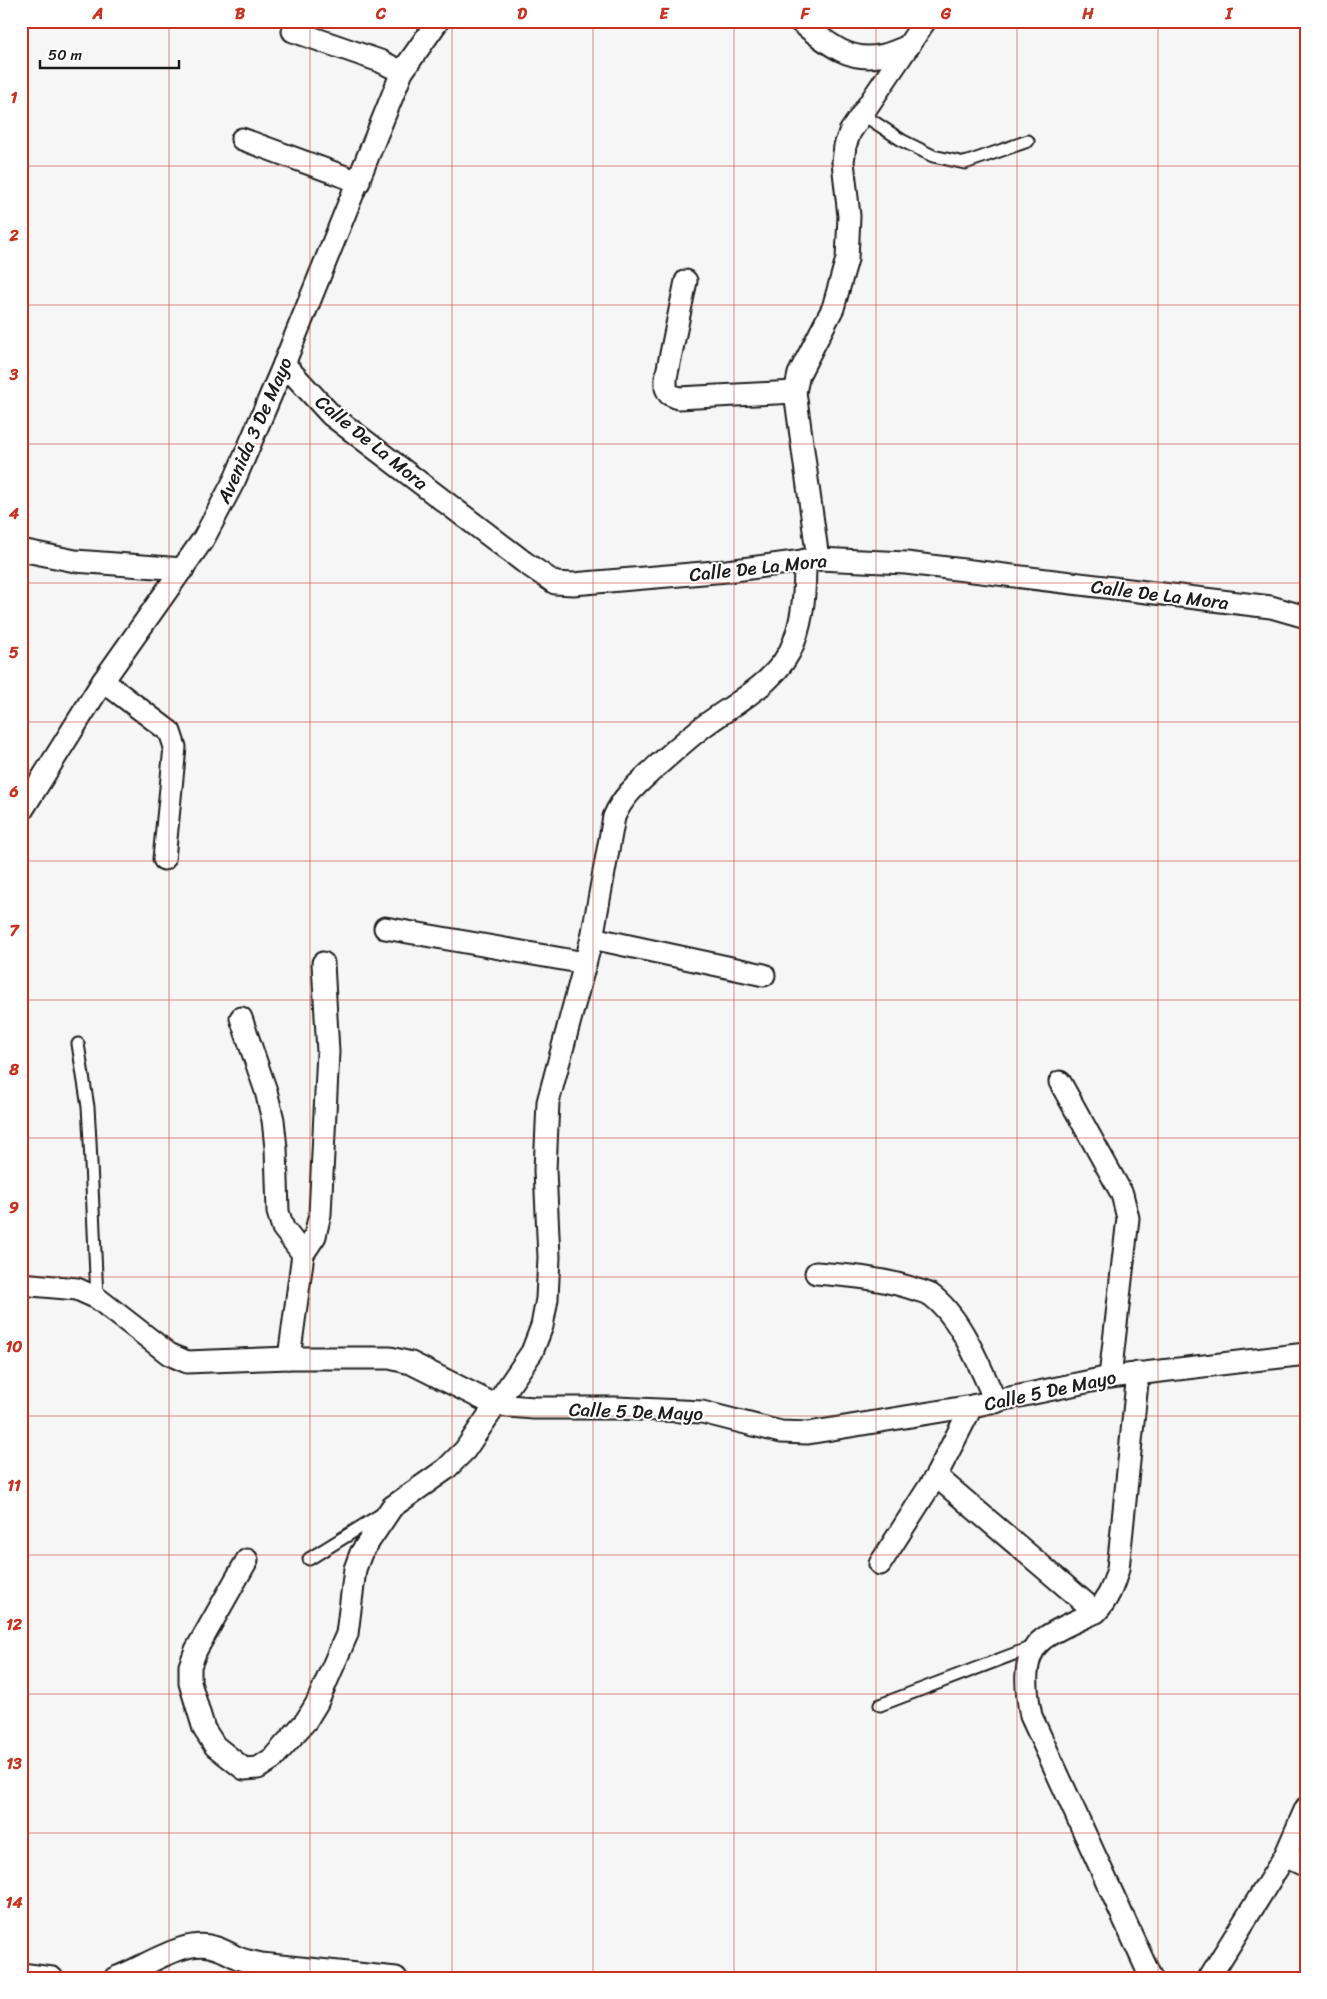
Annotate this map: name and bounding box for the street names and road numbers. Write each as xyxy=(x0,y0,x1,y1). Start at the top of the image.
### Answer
street label: Avenida 3 De Mayo xyxy=(207,352,302,510)
street label: Calle De La Mora xyxy=(308,386,436,499)
street label: Calle De La Mora xyxy=(688,544,829,591)
street label: Calle De La Mora xyxy=(1089,570,1231,619)
street label: Calle 5 De Mayo xyxy=(981,1360,1120,1421)
street label: Calle 5 De Mayo xyxy=(568,1393,704,1430)

